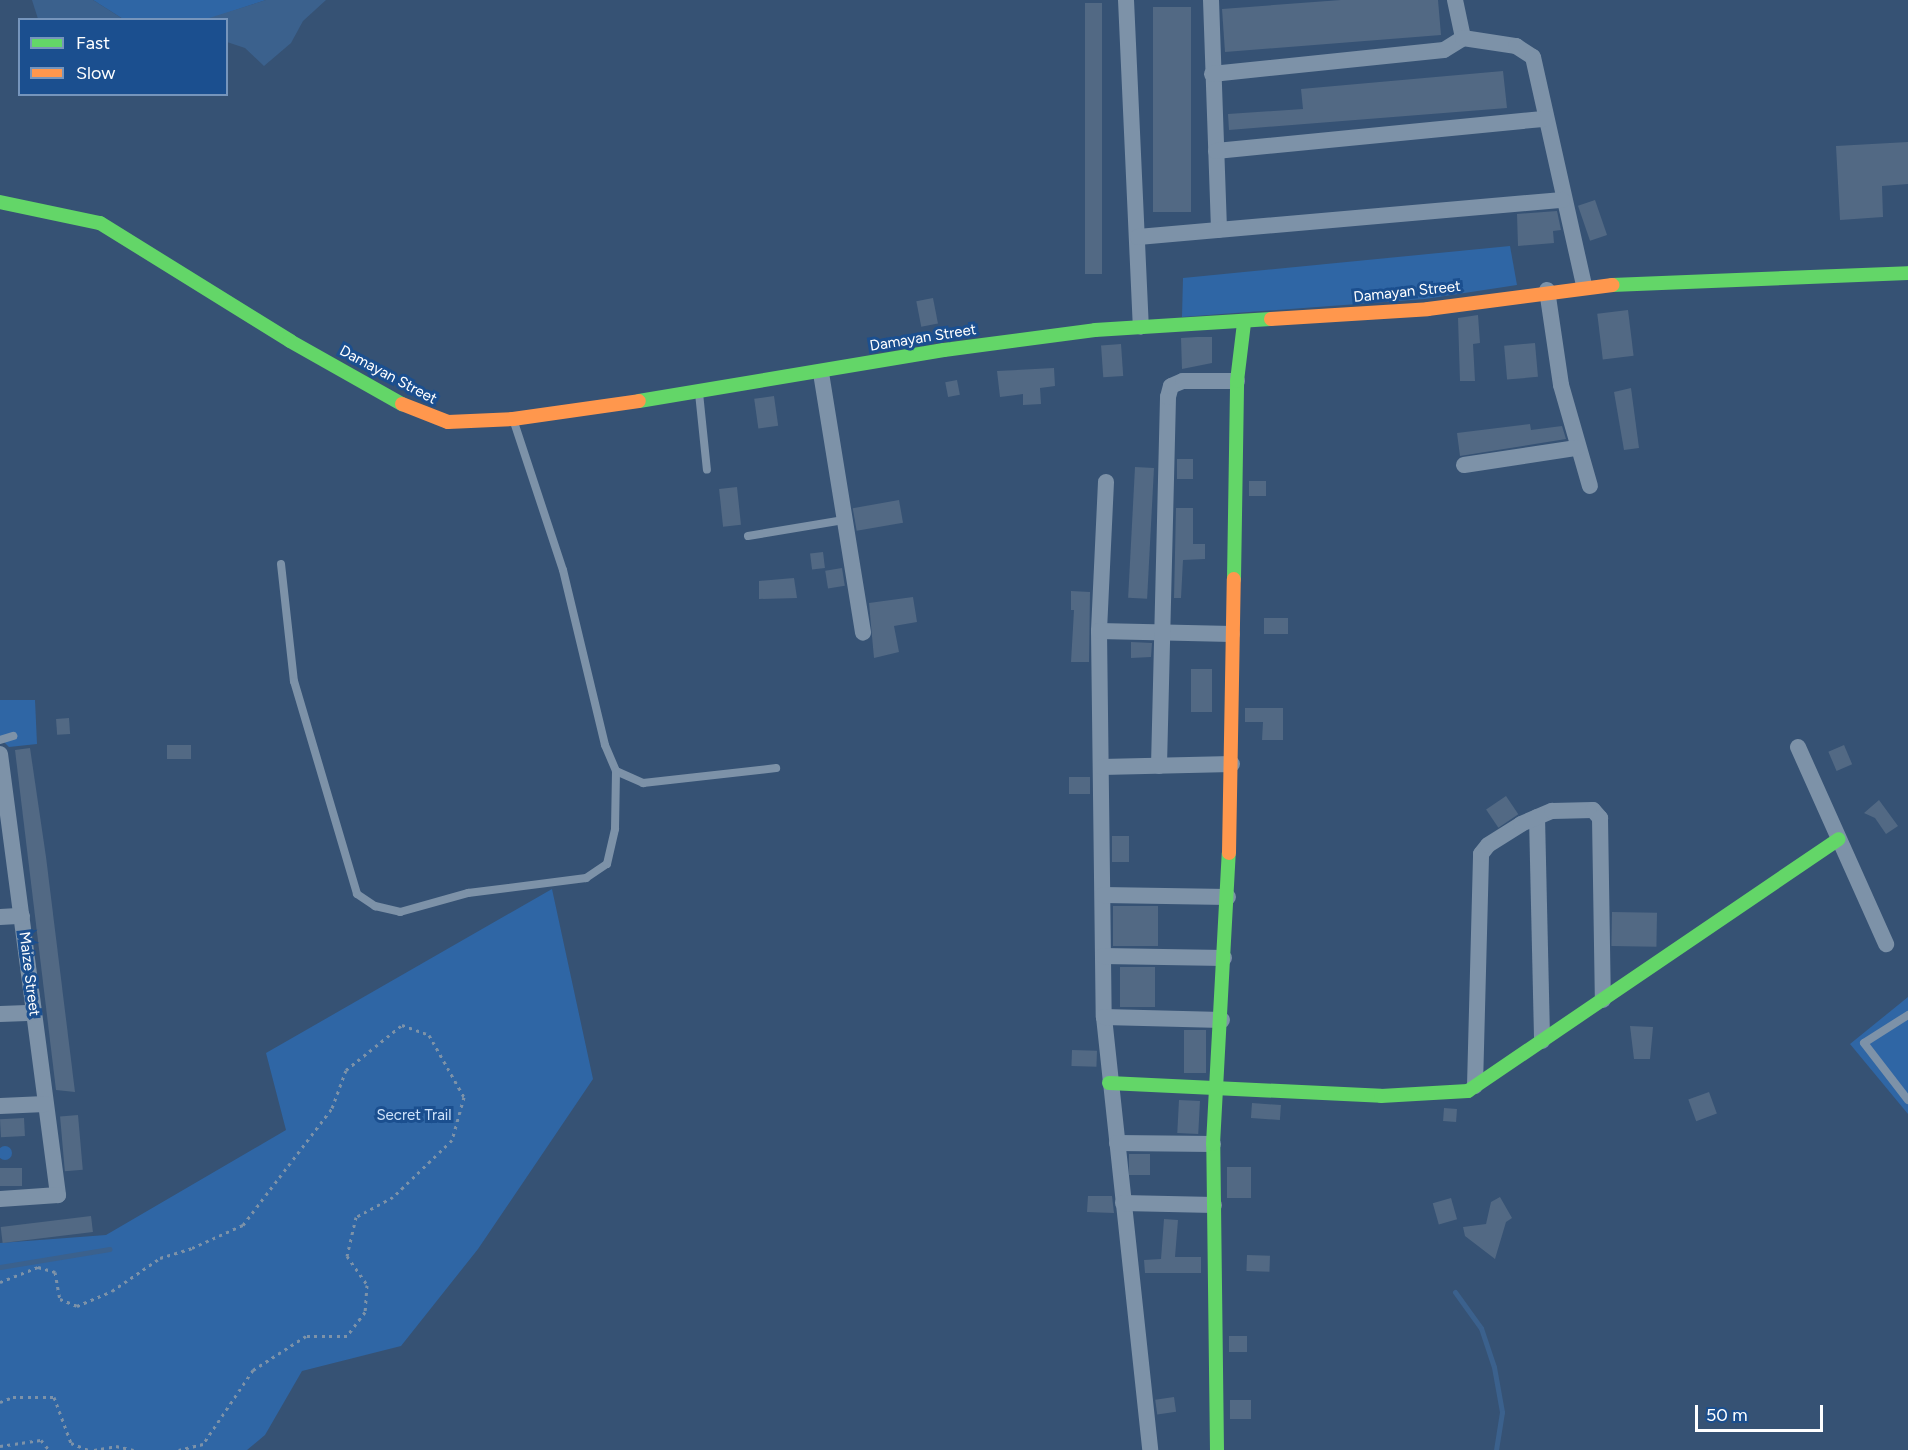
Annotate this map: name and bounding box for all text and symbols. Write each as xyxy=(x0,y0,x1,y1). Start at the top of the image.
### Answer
legend xyxy=(18,18,228,96)
text: Fast xyxy=(76,32,110,54)
text: Slow xyxy=(76,62,115,84)
street label: Damayan Street xyxy=(1352,277,1462,307)
street label: Damayan Street xyxy=(868,321,978,355)
street label: Damayan Street xyxy=(336,342,440,408)
street label: Maize Street xyxy=(15,931,43,1017)
park label: Secret Trail xyxy=(376,1107,452,1125)
scale bar xyxy=(1698,1393,1826,1431)
text: 50 m xyxy=(1706,1404,1748,1426)

